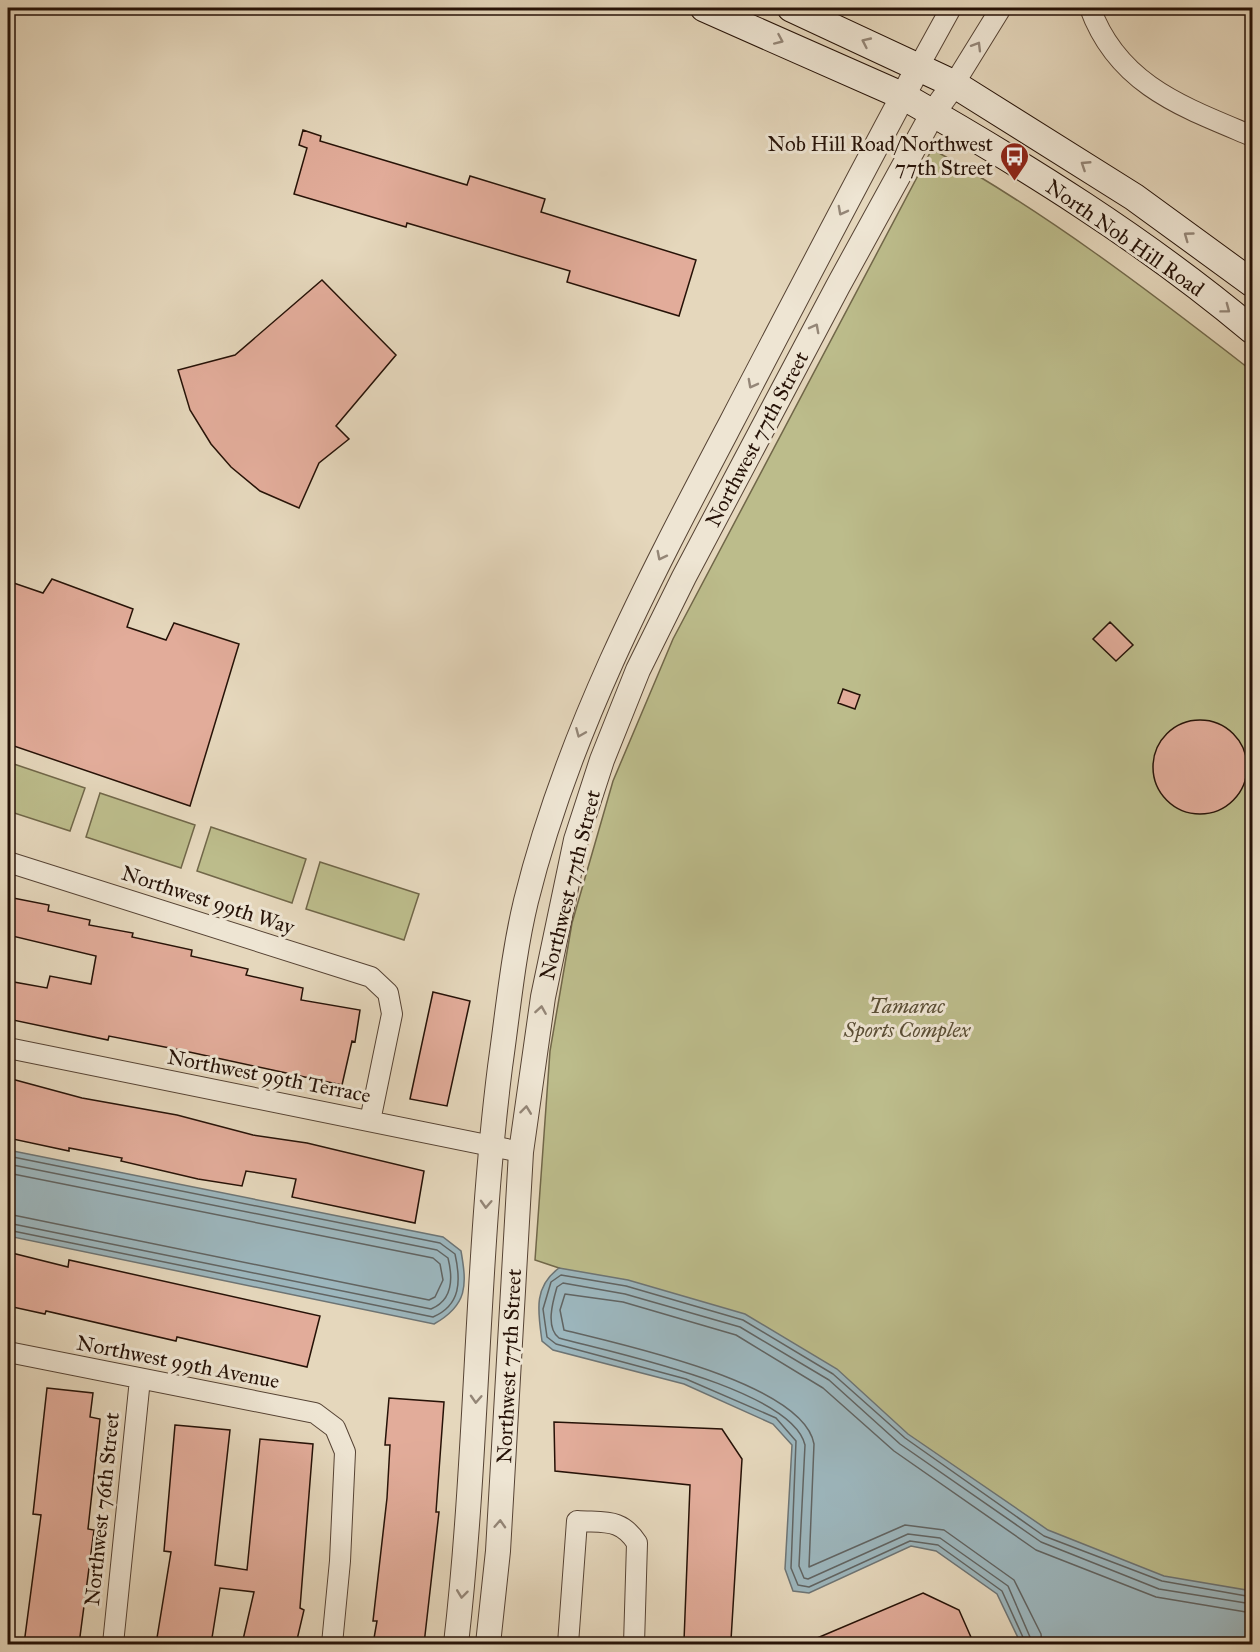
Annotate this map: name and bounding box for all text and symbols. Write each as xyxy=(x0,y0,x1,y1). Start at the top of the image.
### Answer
one-way arrow xyxy=(773,33,784,45)
one-way arrow xyxy=(861,37,872,49)
one-way arrow xyxy=(970,42,982,52)
place label: Nob Hill Road/Northwest 77th Street xyxy=(768,131,994,181)
bus stop icon: Nob Hill Road/Northwest 77th Street xyxy=(998,140,1030,182)
one-way arrow xyxy=(1081,160,1091,172)
street label: North Nob Hill Road xyxy=(1041,174,1209,303)
one-way arrow xyxy=(838,205,850,216)
one-way arrow xyxy=(1184,232,1195,243)
one-way arrow xyxy=(1219,302,1230,313)
one-way arrow xyxy=(808,323,820,334)
street label: Northwest 77th Street xyxy=(700,346,815,531)
one-way arrow xyxy=(748,377,759,388)
one-way arrow xyxy=(657,550,668,560)
one-way arrow xyxy=(575,727,587,738)
street label: Northwest 77th Street xyxy=(534,787,606,983)
street label: Northwest 99th Way xyxy=(118,860,299,941)
park label: Tamarac Sports Complex xyxy=(843,993,971,1043)
one-way arrow xyxy=(534,1005,546,1015)
street label: Northwest 99th Terrace xyxy=(165,1044,373,1109)
one-way arrow xyxy=(519,1105,532,1114)
one-way arrow xyxy=(480,1200,493,1209)
street label: Northwest 77th Street xyxy=(491,1267,527,1464)
street label: Northwest 99th Avenue xyxy=(74,1330,282,1394)
one-way arrow xyxy=(469,1395,482,1404)
street label: Northwest 76th Street xyxy=(79,1410,125,1607)
one-way arrow xyxy=(493,1519,506,1528)
one-way arrow xyxy=(456,1589,469,1598)

